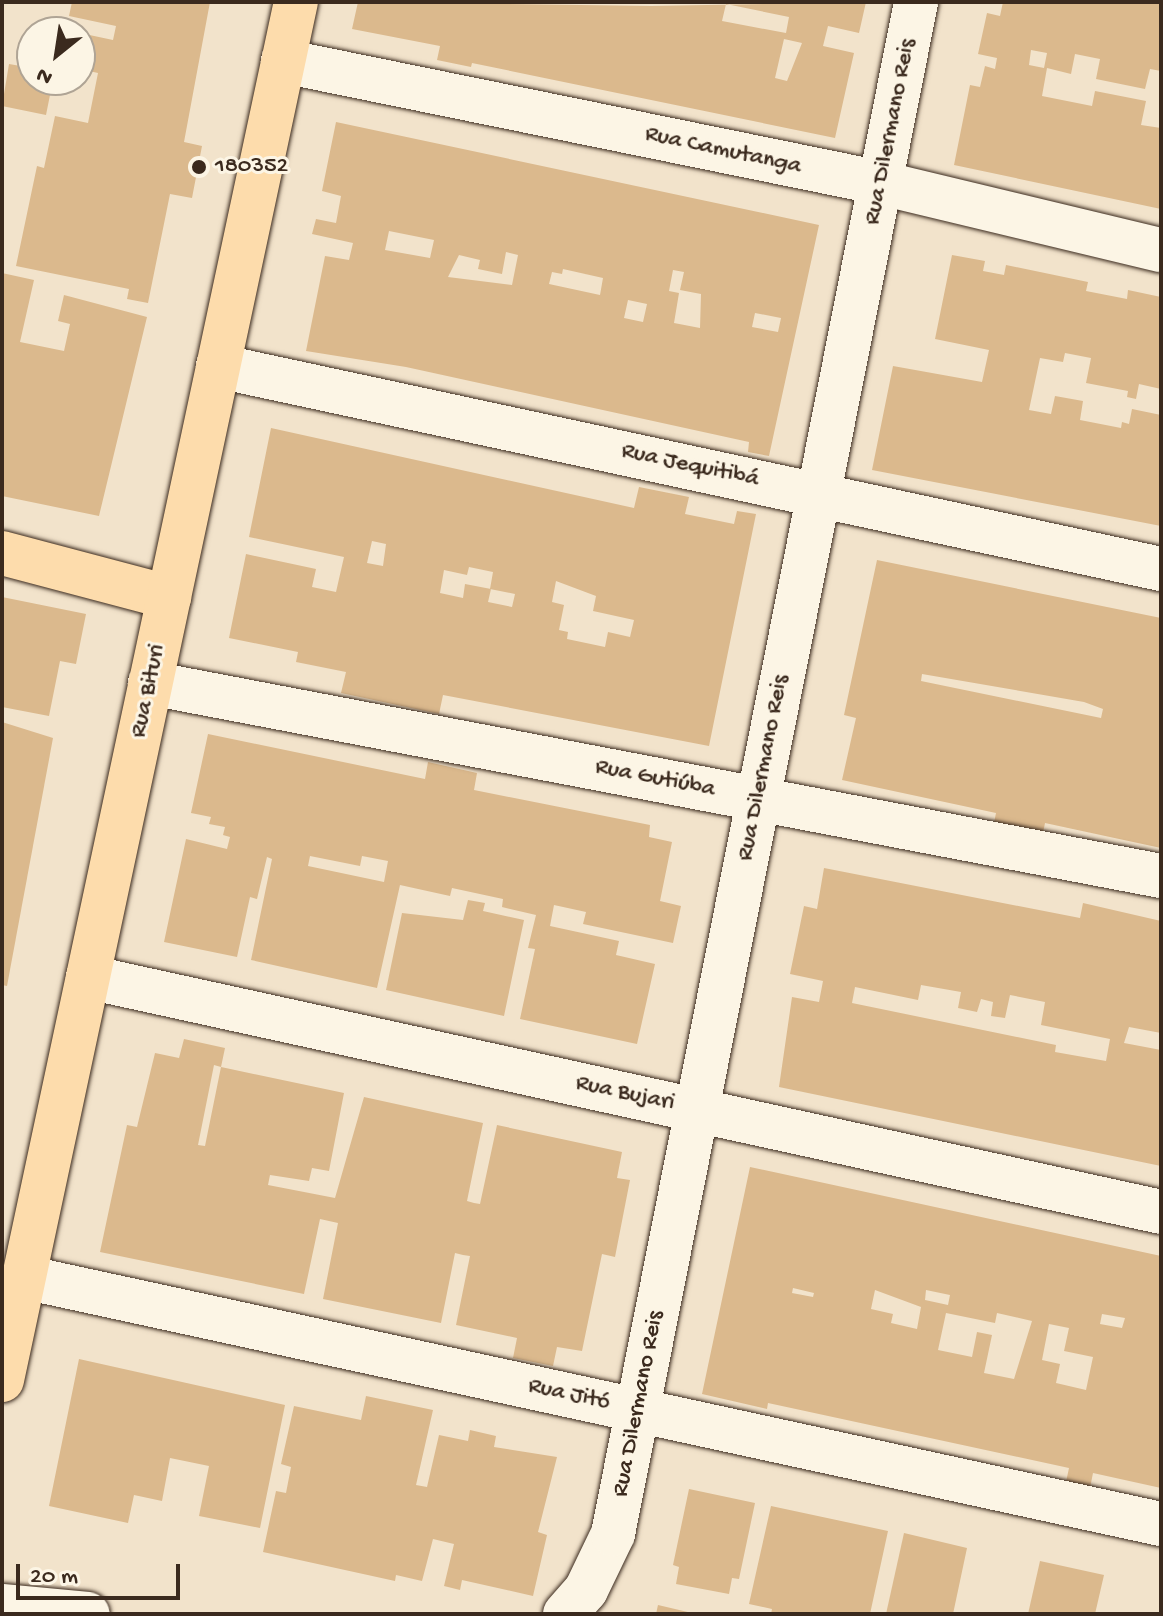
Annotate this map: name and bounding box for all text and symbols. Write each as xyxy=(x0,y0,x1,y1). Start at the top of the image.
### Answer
north arrow xyxy=(16,16,96,96)
street label: Rua Dilermano Reis xyxy=(859,37,923,227)
text: N xyxy=(32,60,58,90)
street label: Rua Camutanga xyxy=(642,120,804,182)
place label: 180352 xyxy=(215,153,288,181)
marker: 180352 xyxy=(190,158,208,176)
street label: Rua Jequitibá xyxy=(619,437,761,495)
street label: Rua Bituri xyxy=(125,642,173,740)
street label: Rua Dilermano Reis xyxy=(732,673,796,863)
street label: Rua Gutiúba xyxy=(593,753,717,805)
street label: Rua Bujari xyxy=(573,1069,677,1119)
street label: Rua Dilermano Reis xyxy=(607,1309,671,1499)
street label: Rua Jitó xyxy=(525,1372,613,1418)
scale bar xyxy=(20,1548,184,1598)
text: 20 m xyxy=(30,1563,78,1592)

